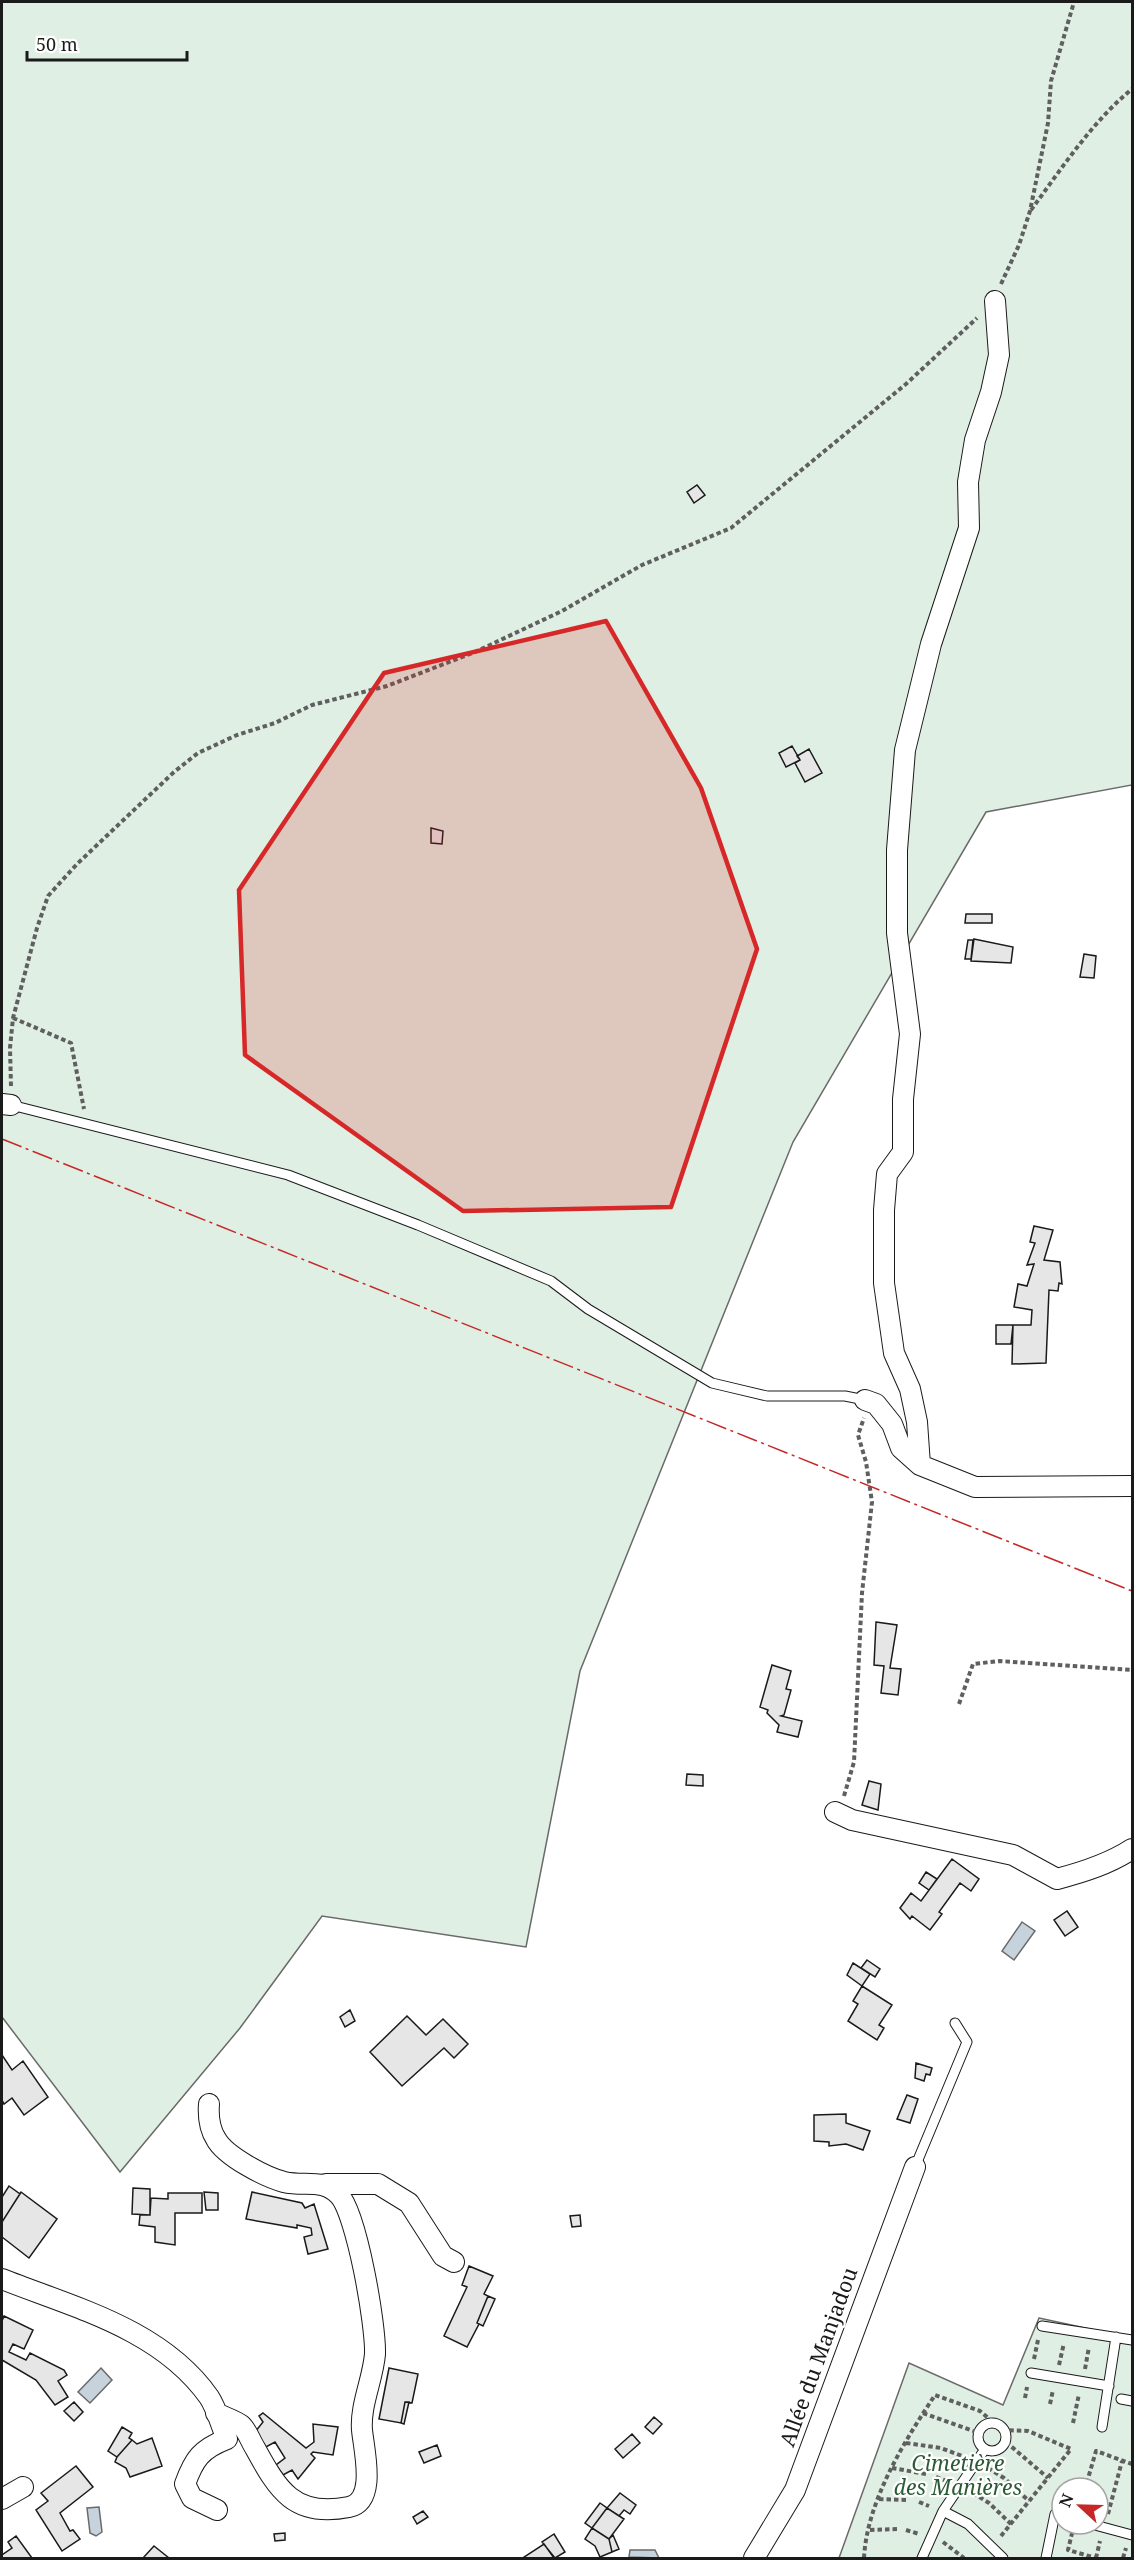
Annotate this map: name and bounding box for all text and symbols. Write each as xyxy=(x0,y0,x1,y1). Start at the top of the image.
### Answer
scale bar xyxy=(27,24,188,62)
text: 50 m xyxy=(36,32,78,56)
street label: Allée du Manjadou xyxy=(773,2263,864,2450)
park label: Cimetière des Manières xyxy=(894,2449,1022,2501)
north arrow xyxy=(1050,2476,1110,2536)
text: N xyxy=(1054,2490,1079,2510)

